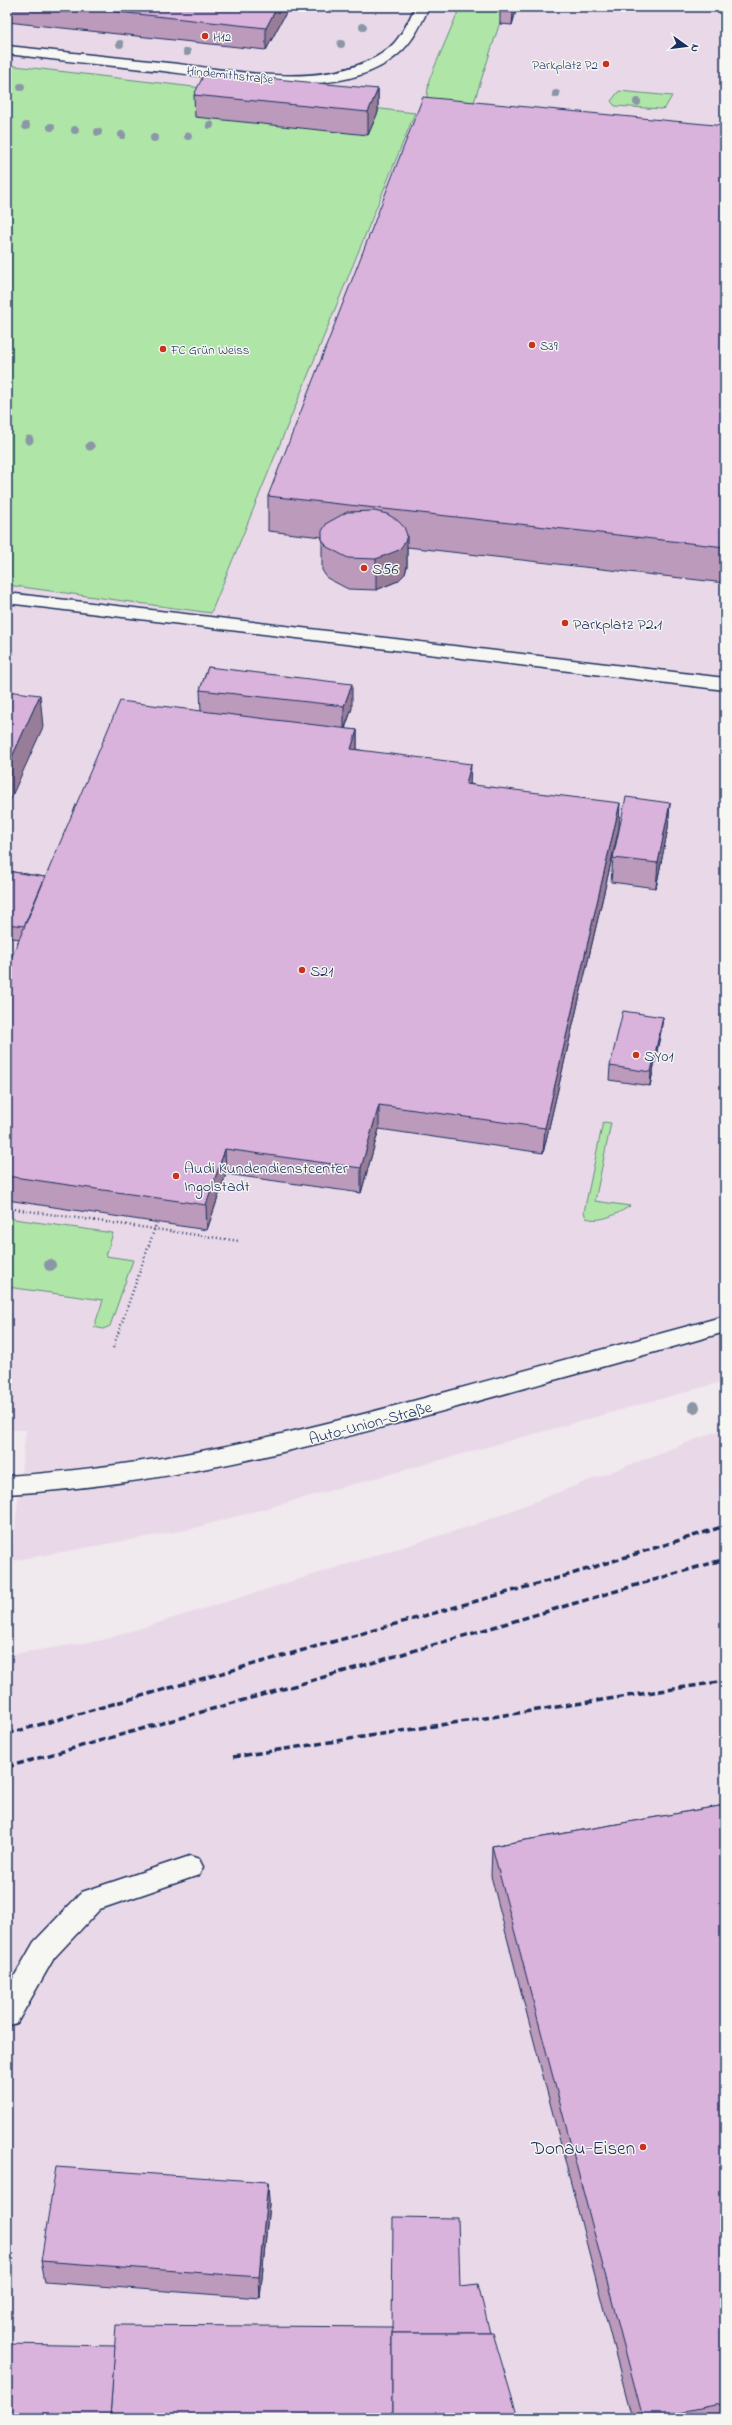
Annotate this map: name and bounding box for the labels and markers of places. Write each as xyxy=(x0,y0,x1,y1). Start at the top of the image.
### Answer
place label: H12 xyxy=(213,28,232,47)
marker: H12 xyxy=(200,31,210,41)
place label: Parkplatz P2 xyxy=(532,56,599,75)
marker: Parkplatz P2 xyxy=(601,59,611,69)
place label: S39 xyxy=(540,337,558,356)
marker: S39 xyxy=(527,340,537,350)
place label: FC Grün Weiss xyxy=(170,341,250,360)
marker: FC Grün Weiss xyxy=(158,344,168,354)
place label: S56 xyxy=(372,558,398,582)
marker: S56 xyxy=(359,563,369,573)
place label: Parkplatz P2.1 xyxy=(573,613,662,637)
marker: Parkplatz P2.1 xyxy=(560,618,570,628)
place label: S21 xyxy=(310,960,333,984)
marker: S21 xyxy=(297,965,307,975)
place label: SY01 xyxy=(644,1045,674,1069)
marker: SY01 xyxy=(631,1050,641,1060)
place label: Audi Kundendienstcenter Ingolstadt xyxy=(184,1157,348,1199)
marker: Audi Kundendienstcenter Ingolstadt xyxy=(171,1171,181,1181)
place label: Donau-Eisen xyxy=(530,2136,635,2163)
marker: Donau-Eisen xyxy=(638,2142,648,2152)

